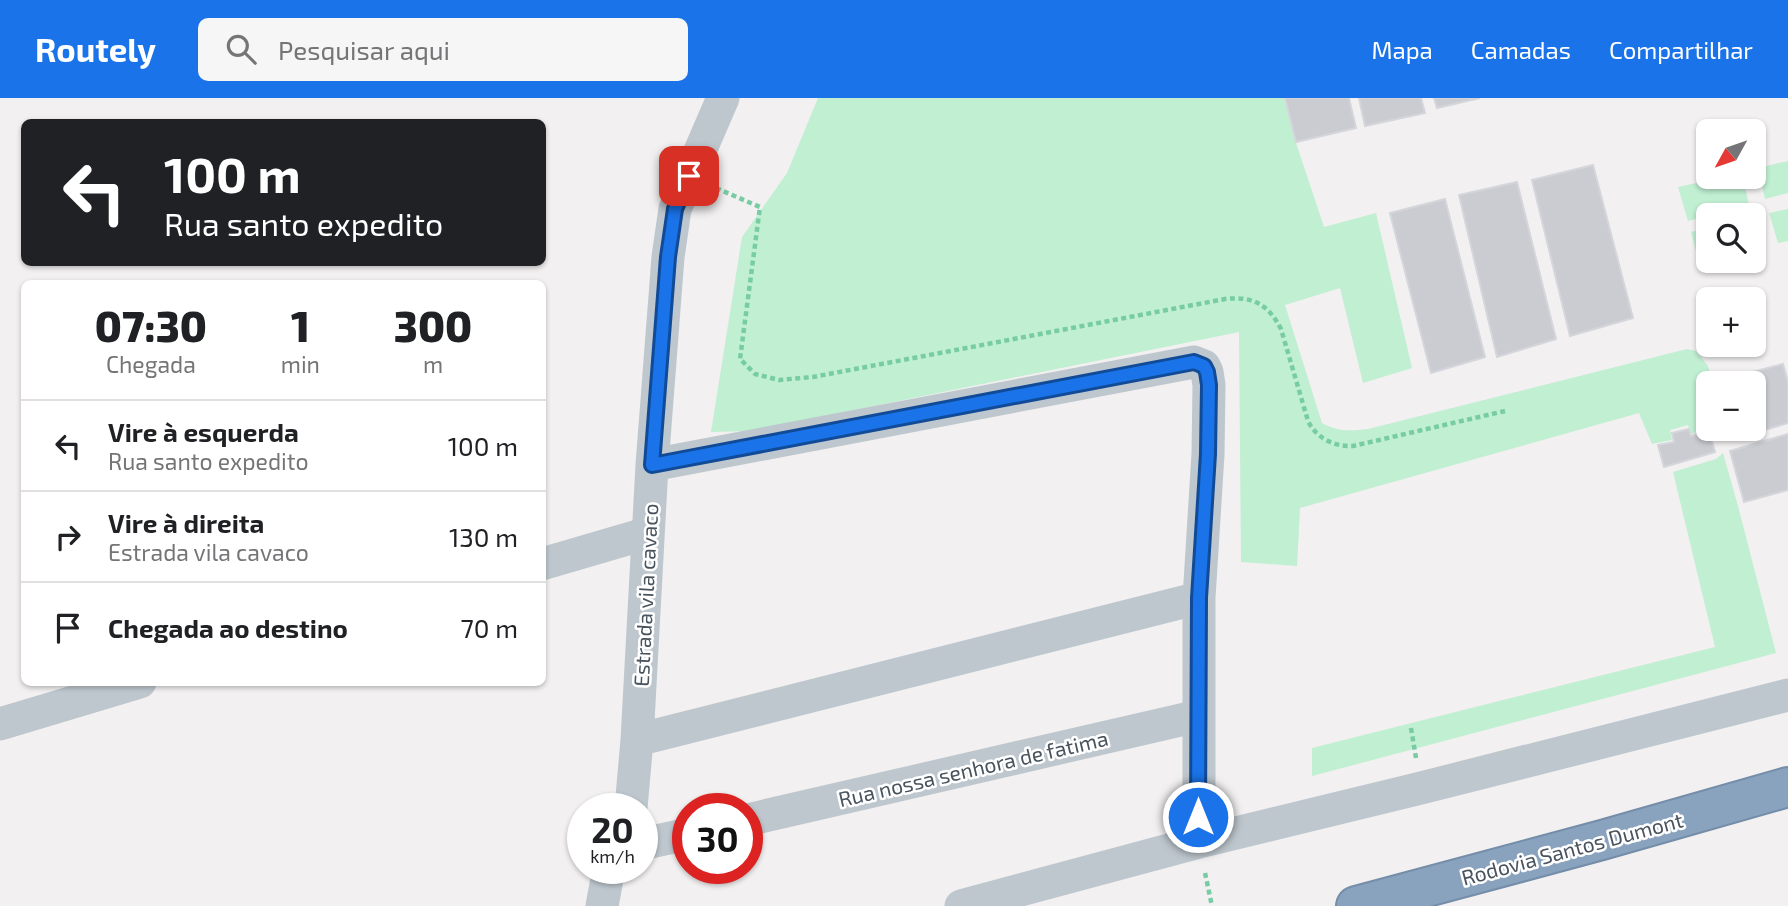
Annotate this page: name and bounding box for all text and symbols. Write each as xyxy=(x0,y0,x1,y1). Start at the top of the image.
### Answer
search box xyxy=(198,18,688,81)
text: Routely xyxy=(35,29,156,69)
icon: search xyxy=(222,30,260,68)
text: Pesquisar aqui xyxy=(278,34,450,65)
text: Mapa xyxy=(1371,35,1433,64)
text: Camadas xyxy=(1471,35,1571,64)
text: Compartilhar xyxy=(1609,35,1753,64)
north arrow xyxy=(1696,119,1766,189)
map controls xyxy=(1696,119,1766,441)
text: 100 m xyxy=(164,144,301,203)
pin xyxy=(659,146,719,206)
icon: left xyxy=(49,147,140,238)
icon: arrive xyxy=(670,157,708,195)
button: search xyxy=(1696,203,1766,273)
text: Rua santo expedito xyxy=(164,204,443,242)
button: + xyxy=(1696,287,1766,357)
text: 07:30 xyxy=(95,300,207,350)
text: 1 xyxy=(291,300,310,350)
text: 300 xyxy=(394,300,472,350)
text: Chegada xyxy=(106,350,196,378)
text: min xyxy=(281,350,320,378)
text: m xyxy=(423,350,443,378)
button: − xyxy=(1696,371,1766,441)
text: Vire à esquerda xyxy=(108,416,299,447)
icon: left xyxy=(49,427,87,465)
text: 100 m xyxy=(448,430,518,461)
text: Rua santo expedito xyxy=(108,447,309,475)
street label: Estrada vila cavaco xyxy=(628,503,662,687)
text: Vire à direita xyxy=(108,507,264,538)
icon: right xyxy=(49,518,87,556)
text: 130 m xyxy=(449,521,518,552)
text: Estrada vila cavaco xyxy=(108,538,309,566)
icon: arrive xyxy=(49,609,87,647)
text: Chegada ao destino xyxy=(108,612,348,643)
text: 70 m xyxy=(460,612,518,643)
street label: Rua nossa senhora de fatima xyxy=(836,725,1110,811)
position arrow xyxy=(1161,780,1235,854)
speed limit sign: 30 xyxy=(672,793,763,884)
street label: Rodovia Santos Dumont xyxy=(1458,806,1686,890)
text: 20 xyxy=(591,808,634,850)
text: km/h xyxy=(590,845,635,867)

